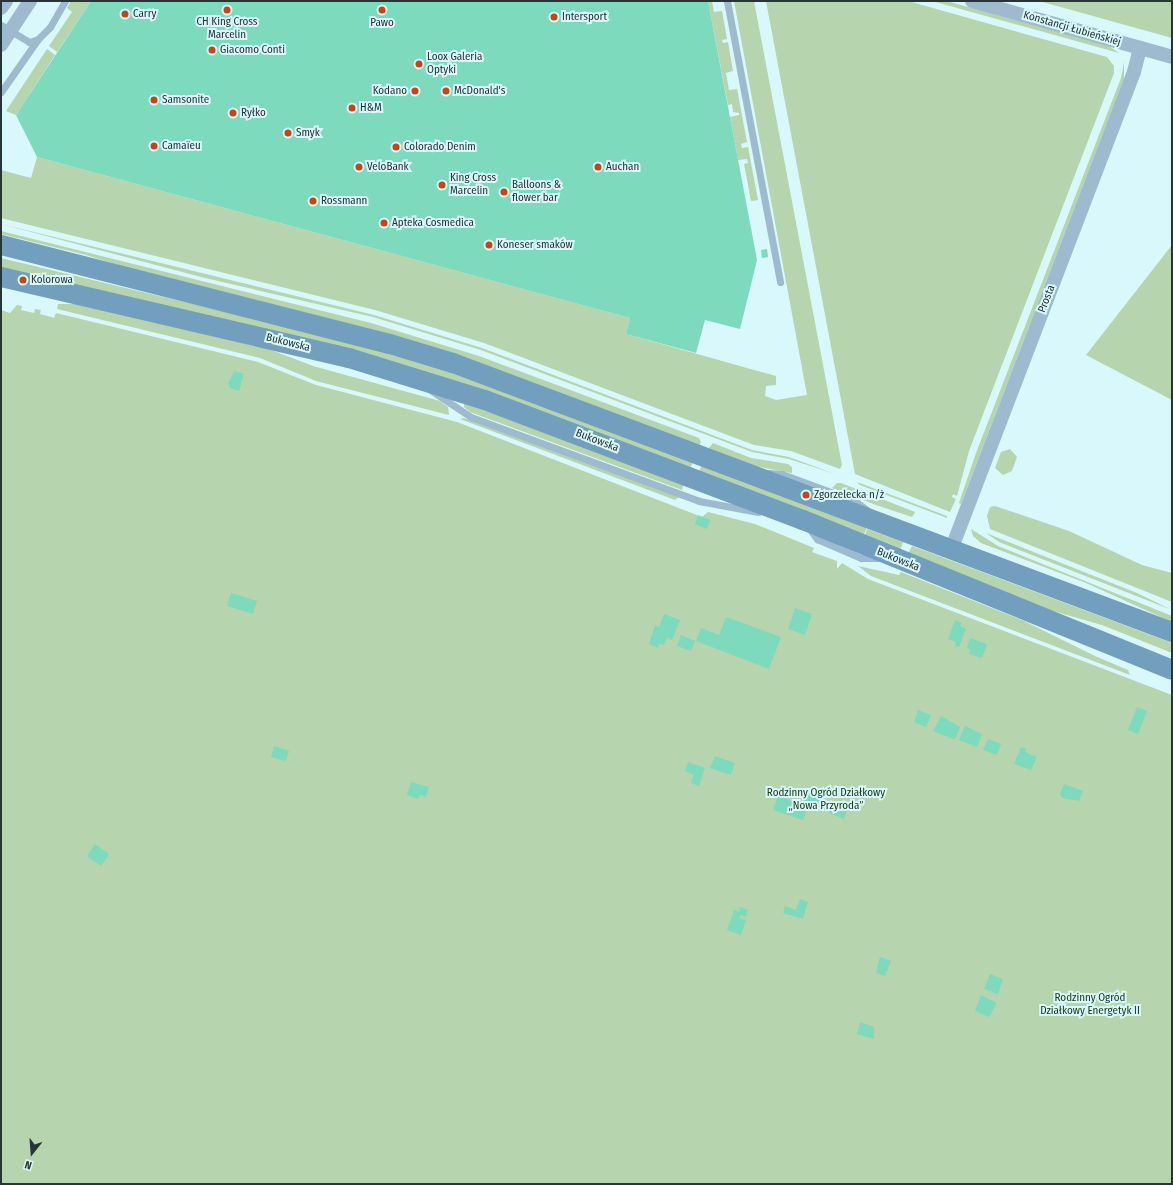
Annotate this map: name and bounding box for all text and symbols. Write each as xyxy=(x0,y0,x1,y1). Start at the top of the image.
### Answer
marker: CH King Cross Marcelin xyxy=(222,5,232,15)
marker: Pawo xyxy=(377,5,387,15)
place label: Carry xyxy=(133,7,156,21)
marker: Carry xyxy=(120,9,130,19)
street label: Konstancji Łubieńskiej xyxy=(1022,9,1122,49)
place label: Intersport xyxy=(562,10,607,24)
marker: Intersport xyxy=(549,12,559,22)
place label: CH King Cross Marcelin xyxy=(196,16,258,42)
place label: Pawo xyxy=(370,16,394,30)
place label: Giacomo Conti xyxy=(220,43,285,57)
marker: Giacomo Conti xyxy=(207,45,217,55)
place label: Loox Galeria Optyki xyxy=(427,51,482,77)
marker: Loox Galeria Optyki xyxy=(414,59,424,69)
place label: Kodano xyxy=(373,84,407,98)
place label: McDonald's xyxy=(454,84,505,98)
marker: Kodano xyxy=(410,86,420,96)
marker: McDonald's xyxy=(441,86,451,96)
place label: Samsonite xyxy=(162,93,209,107)
marker: Samsonite xyxy=(149,95,159,105)
place label: H&M xyxy=(360,101,382,115)
marker: H&M xyxy=(347,103,357,113)
place label: Ryłko xyxy=(241,106,266,120)
marker: Ryłko xyxy=(228,108,238,118)
place label: Smyk xyxy=(296,126,320,140)
marker: Smyk xyxy=(283,128,293,138)
place label: Camaïeu xyxy=(162,139,201,153)
place label: Colorado Denim xyxy=(404,140,476,154)
marker: Camaïeu xyxy=(149,141,159,151)
marker: Colorado Denim xyxy=(391,142,401,152)
place label: VeloBank xyxy=(367,160,409,174)
place label: Auchan xyxy=(606,160,639,174)
marker: VeloBank xyxy=(354,162,364,172)
marker: Auchan xyxy=(593,162,603,172)
place label: King Cross Marcelin xyxy=(450,172,496,198)
place label: Balloons & flower bar xyxy=(512,179,561,205)
marker: King Cross Marcelin xyxy=(437,180,447,190)
marker: Balloons & flower bar xyxy=(499,187,509,197)
place label: Rossmann xyxy=(321,194,367,208)
marker: Rossmann xyxy=(308,196,318,206)
place label: Apteka Cosmedica xyxy=(392,216,474,230)
marker: Apteka Cosmedica xyxy=(379,218,389,228)
place label: Koneser smaków xyxy=(497,238,573,252)
marker: Koneser smaków xyxy=(484,240,494,250)
place label: Kolorowa xyxy=(31,273,73,287)
marker: Kolorowa xyxy=(18,275,28,285)
street label: Prosta xyxy=(1036,283,1058,315)
street label: Bukowska xyxy=(265,331,311,355)
street label: Bukowska xyxy=(574,427,620,455)
place label: Zgorzelecka n/ż xyxy=(814,488,884,502)
marker: Zgorzelecka n/ż xyxy=(801,490,811,500)
street label: Bukowska xyxy=(875,545,921,575)
park label: Rodzinny Ogród Działkowy „Nowa Przyroda” xyxy=(767,787,885,813)
park label: Rodzinny Ogród Działkowy Energetyk II xyxy=(1040,992,1140,1018)
north arrow xyxy=(12,1133,52,1173)
text: N xyxy=(23,1158,33,1172)

